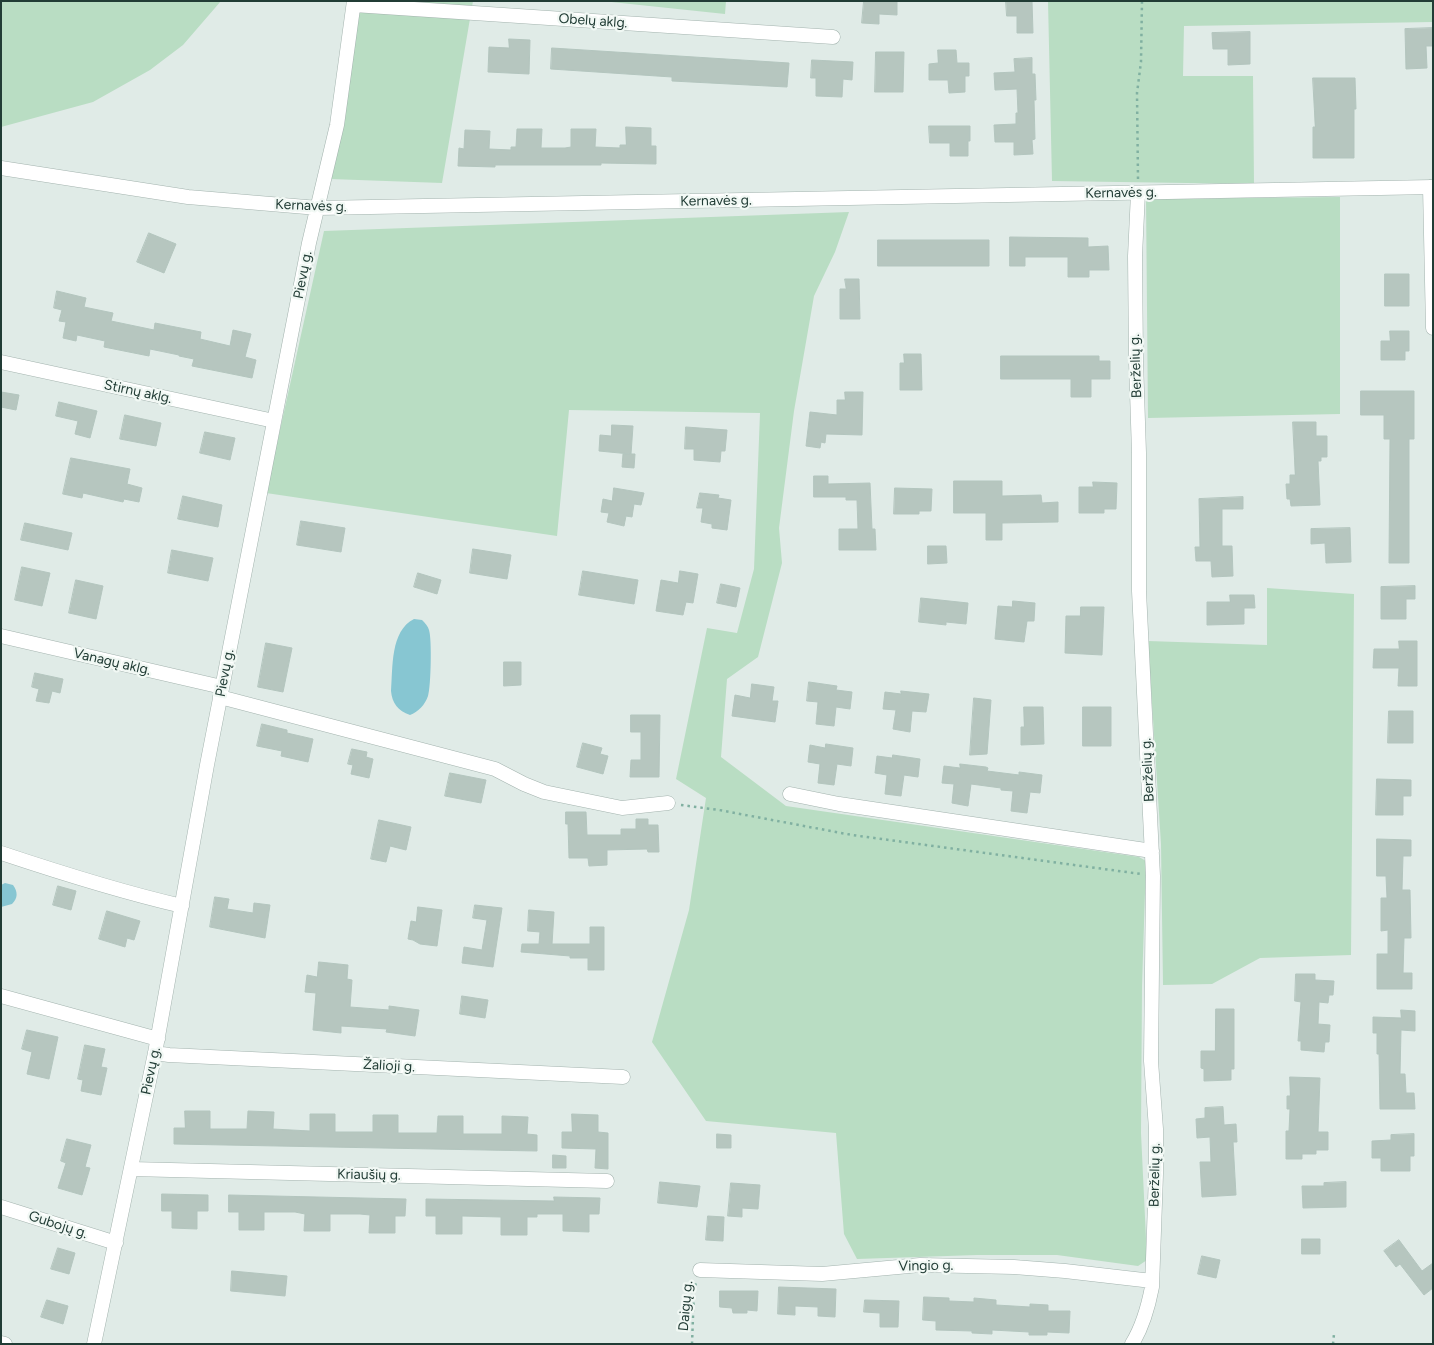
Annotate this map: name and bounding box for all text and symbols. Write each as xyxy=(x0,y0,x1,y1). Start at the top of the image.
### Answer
street label: Obelų aklg. xyxy=(558,10,628,32)
street label: Kernavės g. xyxy=(1085,184,1157,202)
street label: Kernavės g. xyxy=(680,192,752,210)
street label: Kernavės g. xyxy=(275,196,347,216)
street label: Pievų g. xyxy=(290,250,316,300)
street label: Berželių g. xyxy=(1126,334,1146,398)
street label: Stirnų aklg. xyxy=(102,377,174,407)
street label: Vanagų aklg. xyxy=(72,645,152,679)
street label: Pievų g. xyxy=(212,648,238,698)
street label: Berželių g. xyxy=(1138,738,1158,802)
street label: Pievų g. xyxy=(138,1046,164,1096)
street label: Žalioji g. xyxy=(363,1056,415,1076)
street label: Berželių g. xyxy=(1146,1143,1164,1207)
street label: Kriaušių g. xyxy=(337,1166,401,1184)
street label: Gubojų g. xyxy=(26,1208,90,1242)
street label: Vingio g. xyxy=(898,1257,954,1275)
street label: Daigų g. xyxy=(675,1280,697,1332)

